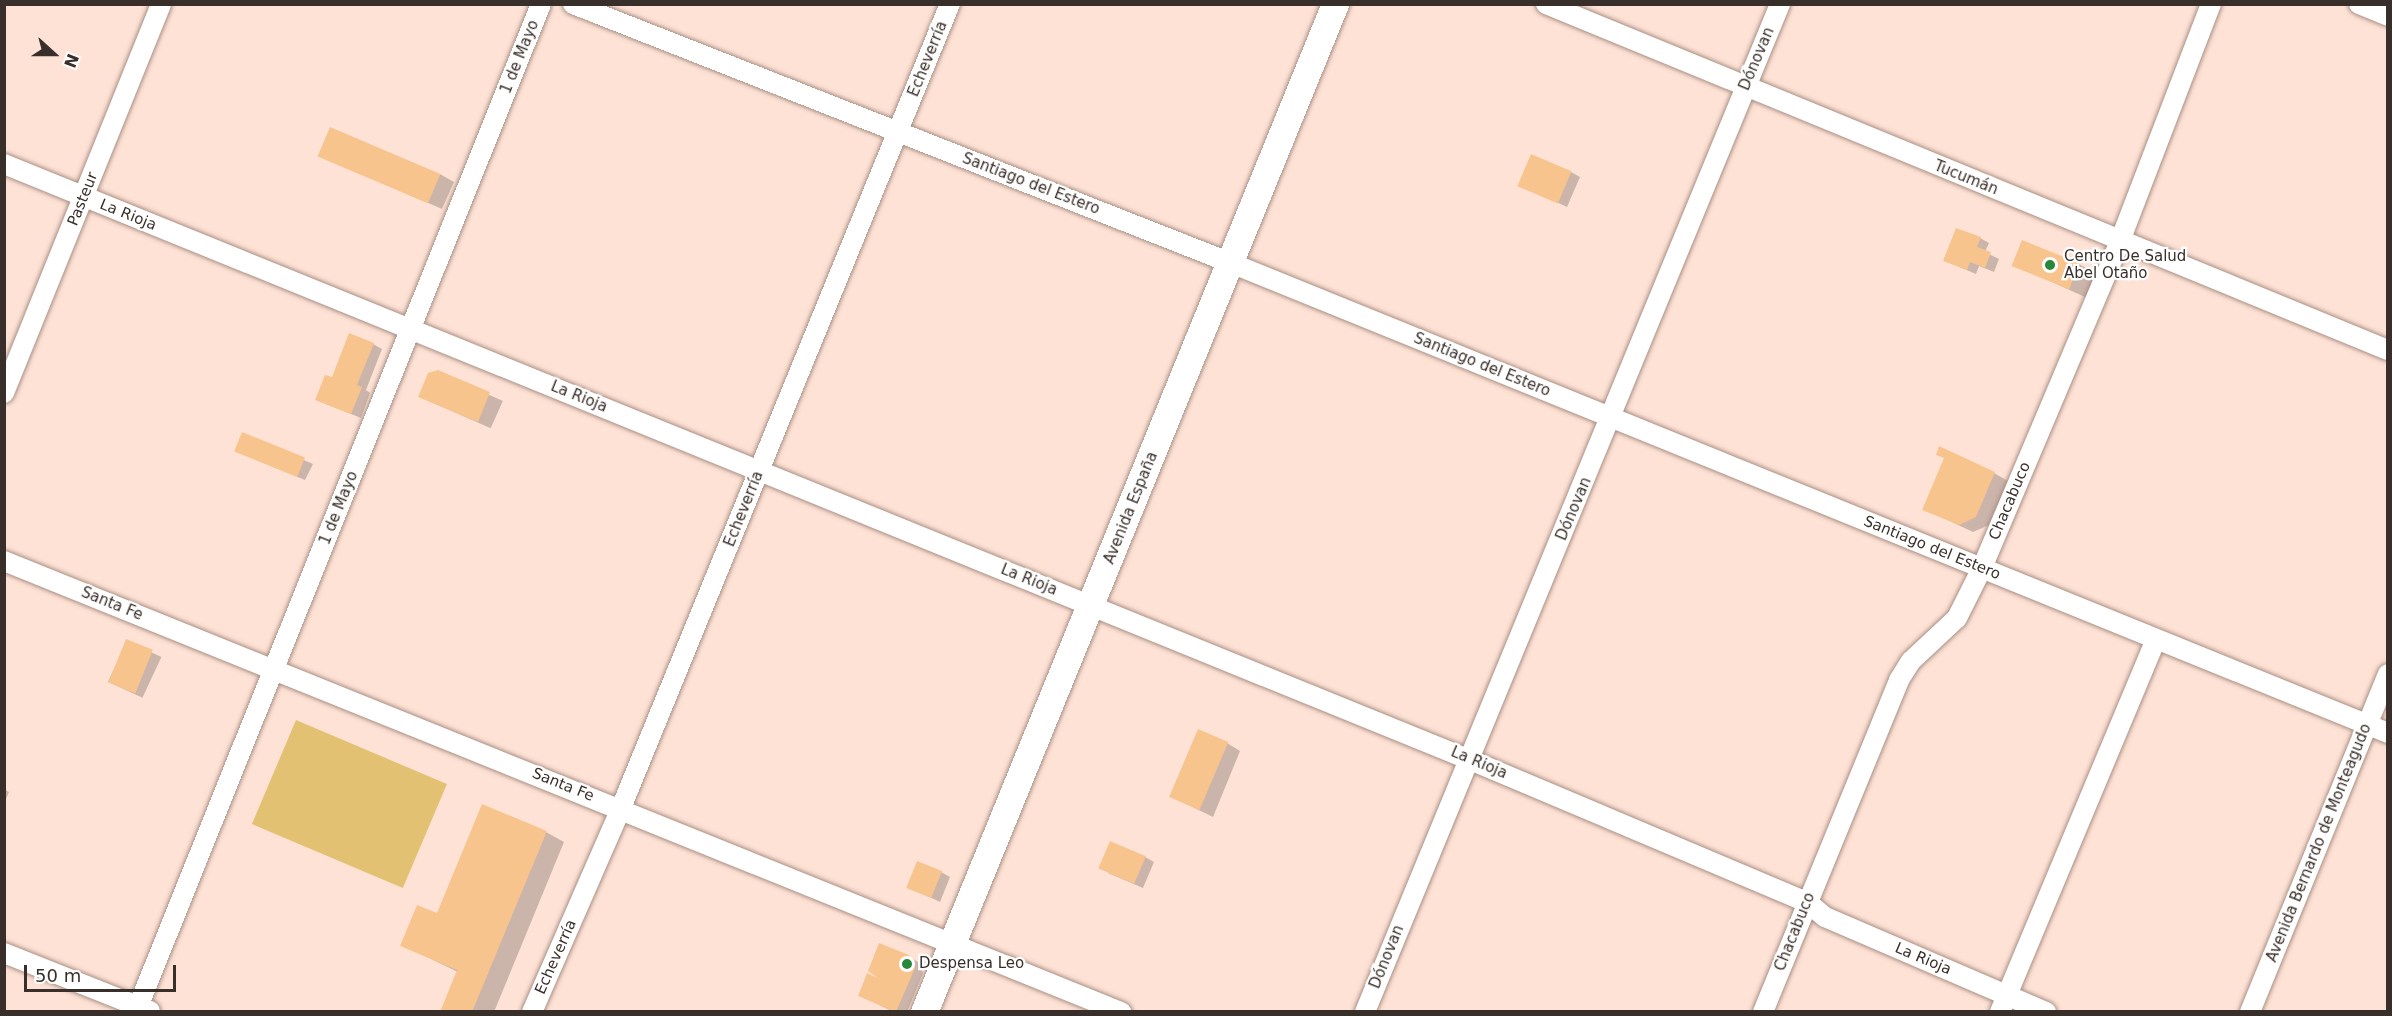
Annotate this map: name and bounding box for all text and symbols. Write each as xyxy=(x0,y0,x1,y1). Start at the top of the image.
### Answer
street label: 1 de Mayo xyxy=(497,17,543,97)
street label: Echeverría xyxy=(905,19,951,99)
north arrow xyxy=(24,24,84,84)
street label: Dónovan xyxy=(1736,25,1778,93)
text: N xyxy=(60,51,83,70)
street label: Santiago del Estero xyxy=(960,149,1102,219)
street label: Tucumán xyxy=(1931,157,2001,199)
street label: Pasteur xyxy=(64,170,102,228)
street label: La Rioja xyxy=(97,196,159,234)
place label: Centro De Salud Abel Otaño xyxy=(2064,247,2186,282)
marker: Centro De Salud Abel Otaño xyxy=(2041,256,2059,274)
street label: Santiago del Estero xyxy=(1411,329,1553,401)
street label: La Rioja xyxy=(548,378,610,416)
street label: Avenida España xyxy=(1100,449,1162,567)
street label: Chacabuco xyxy=(1985,459,2035,543)
street label: 1 de Mayo xyxy=(316,468,362,548)
street label: Echeverría xyxy=(721,469,767,549)
street label: Dónovan xyxy=(1553,475,1595,543)
street label: Santiago del Estero xyxy=(1861,512,2003,584)
street label: La Rioja xyxy=(998,561,1060,599)
street label: Santa Fe xyxy=(78,583,146,625)
street label: Avenida Bernardo de Monteagudo xyxy=(2263,721,2375,965)
street label: La Rioja xyxy=(1448,743,1510,783)
street label: Santa Fe xyxy=(529,764,597,806)
street label: Chacabuco xyxy=(1771,890,1819,974)
street label: Echeverría xyxy=(532,917,580,997)
street label: Dónovan xyxy=(1366,923,1408,991)
street label: La Rioja xyxy=(1892,939,1954,979)
scale bar xyxy=(27,953,178,991)
place label: Despensa Leo xyxy=(919,955,1024,973)
marker: Despensa Leo xyxy=(900,957,914,971)
text: 50 m xyxy=(35,965,81,986)

